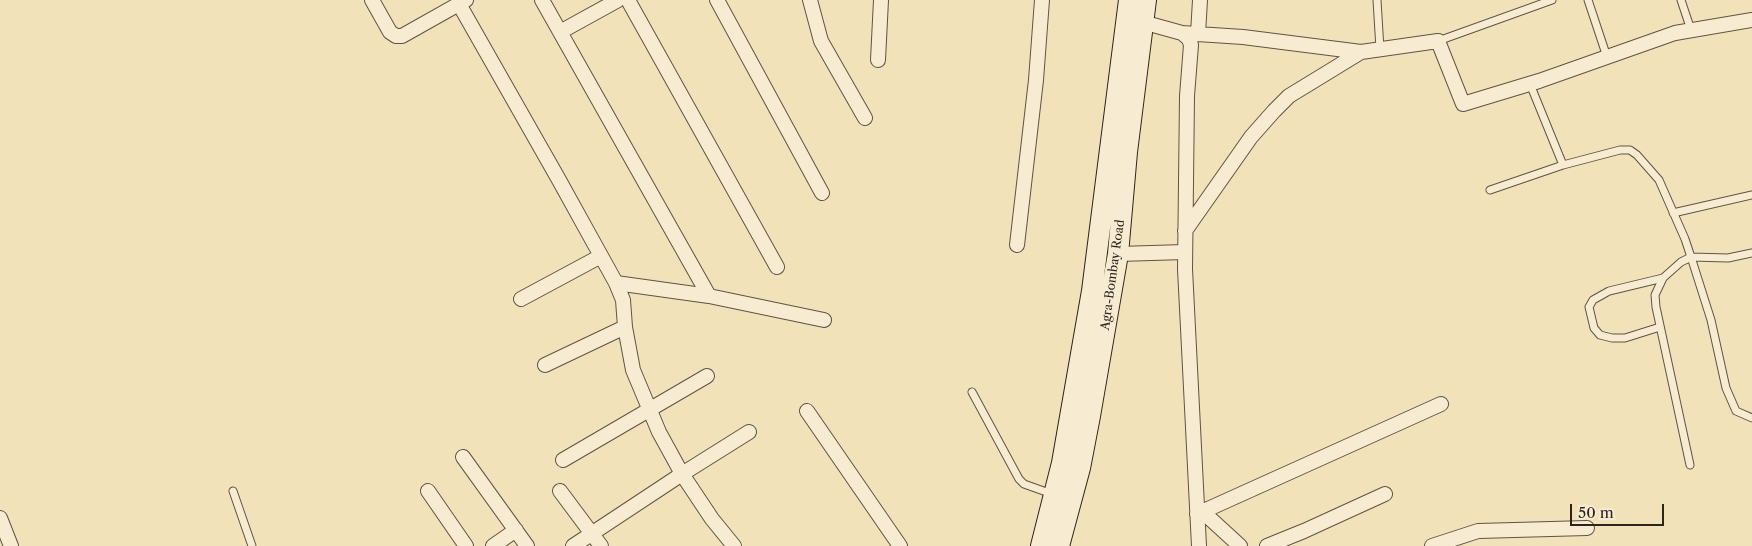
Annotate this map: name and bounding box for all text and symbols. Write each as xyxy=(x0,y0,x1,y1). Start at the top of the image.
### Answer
street label: Agra-Bombay Road xyxy=(1098,219,1128,331)
scale bar xyxy=(1572,494,1666,526)
text: 50 m xyxy=(1578,503,1614,522)

